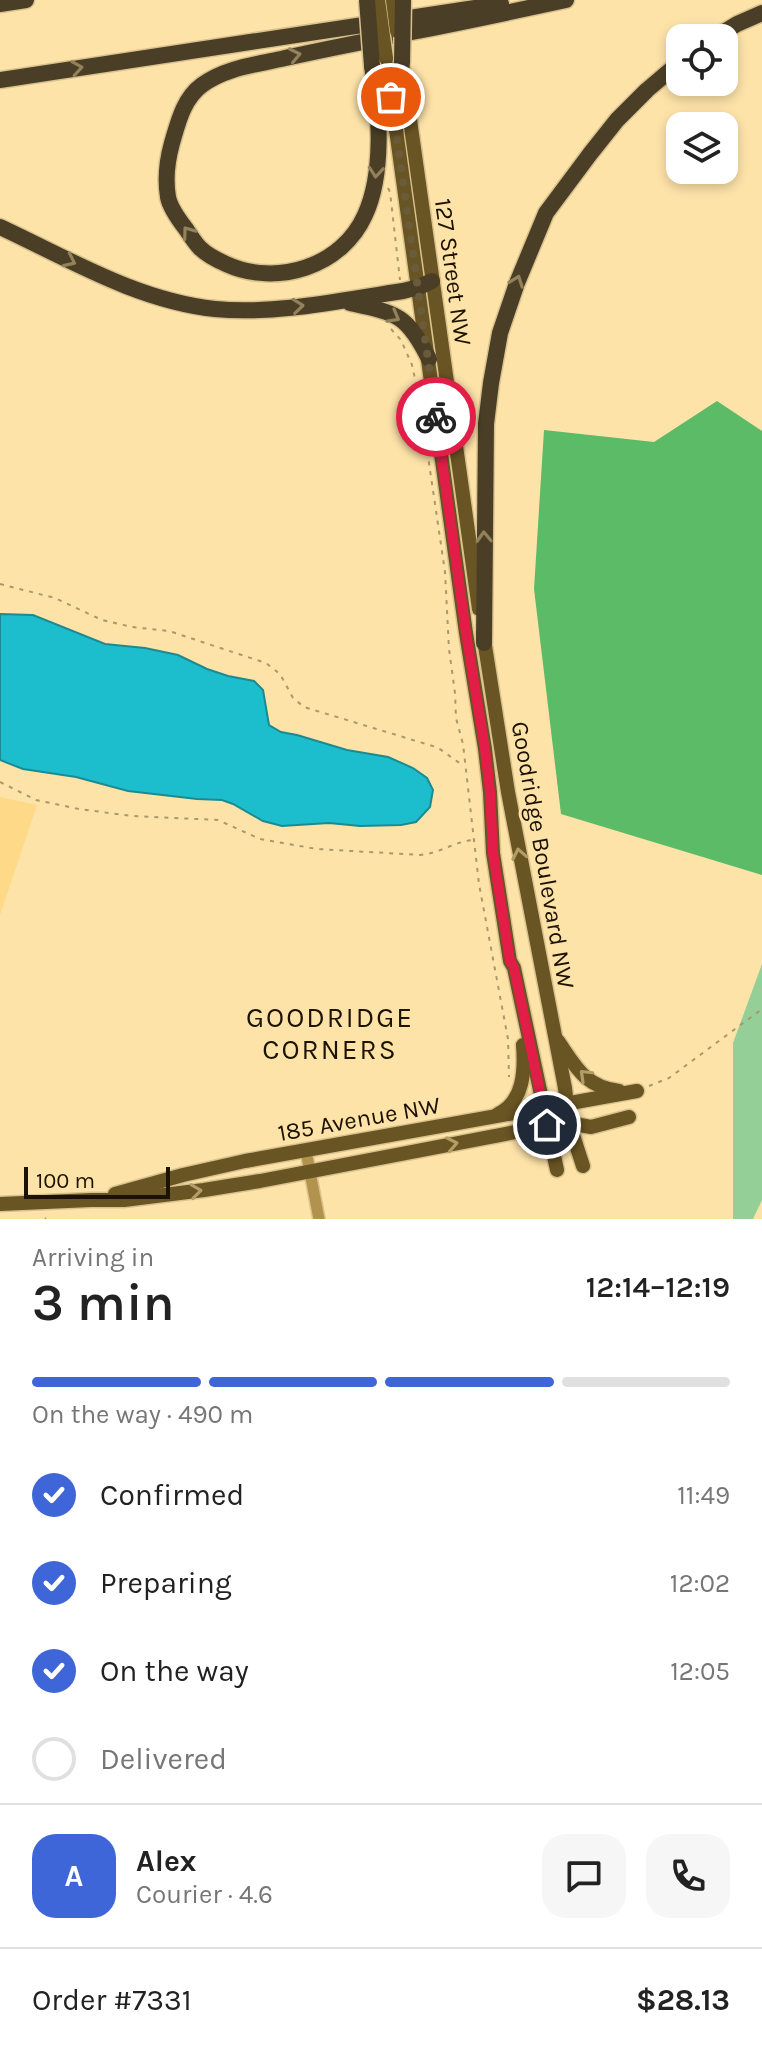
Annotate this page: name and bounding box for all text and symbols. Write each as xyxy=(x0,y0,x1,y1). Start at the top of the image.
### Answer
map controls xyxy=(666,24,738,184)
button: locate xyxy=(666,24,738,96)
one-way arrow xyxy=(288,48,301,65)
one-way arrow xyxy=(70,60,84,77)
pin xyxy=(357,63,425,131)
icon: bag xyxy=(369,75,413,119)
button: layers xyxy=(666,112,738,184)
one-way arrow xyxy=(368,165,385,178)
street label: 127 Street NW xyxy=(429,197,477,348)
one-way arrow xyxy=(183,226,197,240)
one-way arrow xyxy=(62,251,77,267)
one-way arrow xyxy=(508,275,524,289)
one-way arrow xyxy=(292,297,305,314)
one-way arrow xyxy=(386,307,400,322)
courier xyxy=(396,377,476,457)
icon: bike xyxy=(414,395,458,439)
one-way arrow xyxy=(476,530,493,543)
street label: Goodridge Boulevard NW xyxy=(506,719,580,991)
one-way arrow xyxy=(512,847,529,861)
district label: GOODRIDGE CORNERS xyxy=(246,1001,414,1066)
one-way arrow xyxy=(580,1070,594,1085)
street label: 185 Avenue NW xyxy=(276,1091,443,1147)
pin xyxy=(513,1091,581,1159)
icon: home xyxy=(525,1103,569,1147)
one-way arrow xyxy=(445,1137,459,1154)
scale bar xyxy=(24,1163,170,1199)
text: 100 m xyxy=(36,1168,95,1194)
one-way arrow xyxy=(189,1183,203,1200)
text: Arriving in xyxy=(32,1242,154,1273)
text: 12:14–12:19 xyxy=(586,1269,730,1305)
text: 3 min xyxy=(32,1272,175,1333)
text: On the way · 490 m xyxy=(32,1399,253,1430)
icon: check xyxy=(32,1473,76,1517)
text: Confirmed xyxy=(100,1477,244,1513)
text: 11:49 xyxy=(677,1480,730,1511)
icon: check xyxy=(32,1561,76,1605)
text: Preparing xyxy=(100,1565,232,1601)
text: 12:02 xyxy=(670,1568,730,1599)
icon: check xyxy=(32,1649,76,1693)
text: On the way xyxy=(100,1653,249,1689)
text: 12:05 xyxy=(670,1656,730,1687)
text: Delivered xyxy=(100,1741,227,1777)
button: chat xyxy=(542,1834,626,1918)
button: phone xyxy=(646,1834,730,1918)
text: Alex xyxy=(136,1843,196,1879)
text: A xyxy=(65,1858,83,1894)
text: Courier · 4.6 xyxy=(136,1879,273,1910)
text: Order #7331 xyxy=(32,1982,192,2018)
text: $28.13 xyxy=(636,1982,730,2018)

